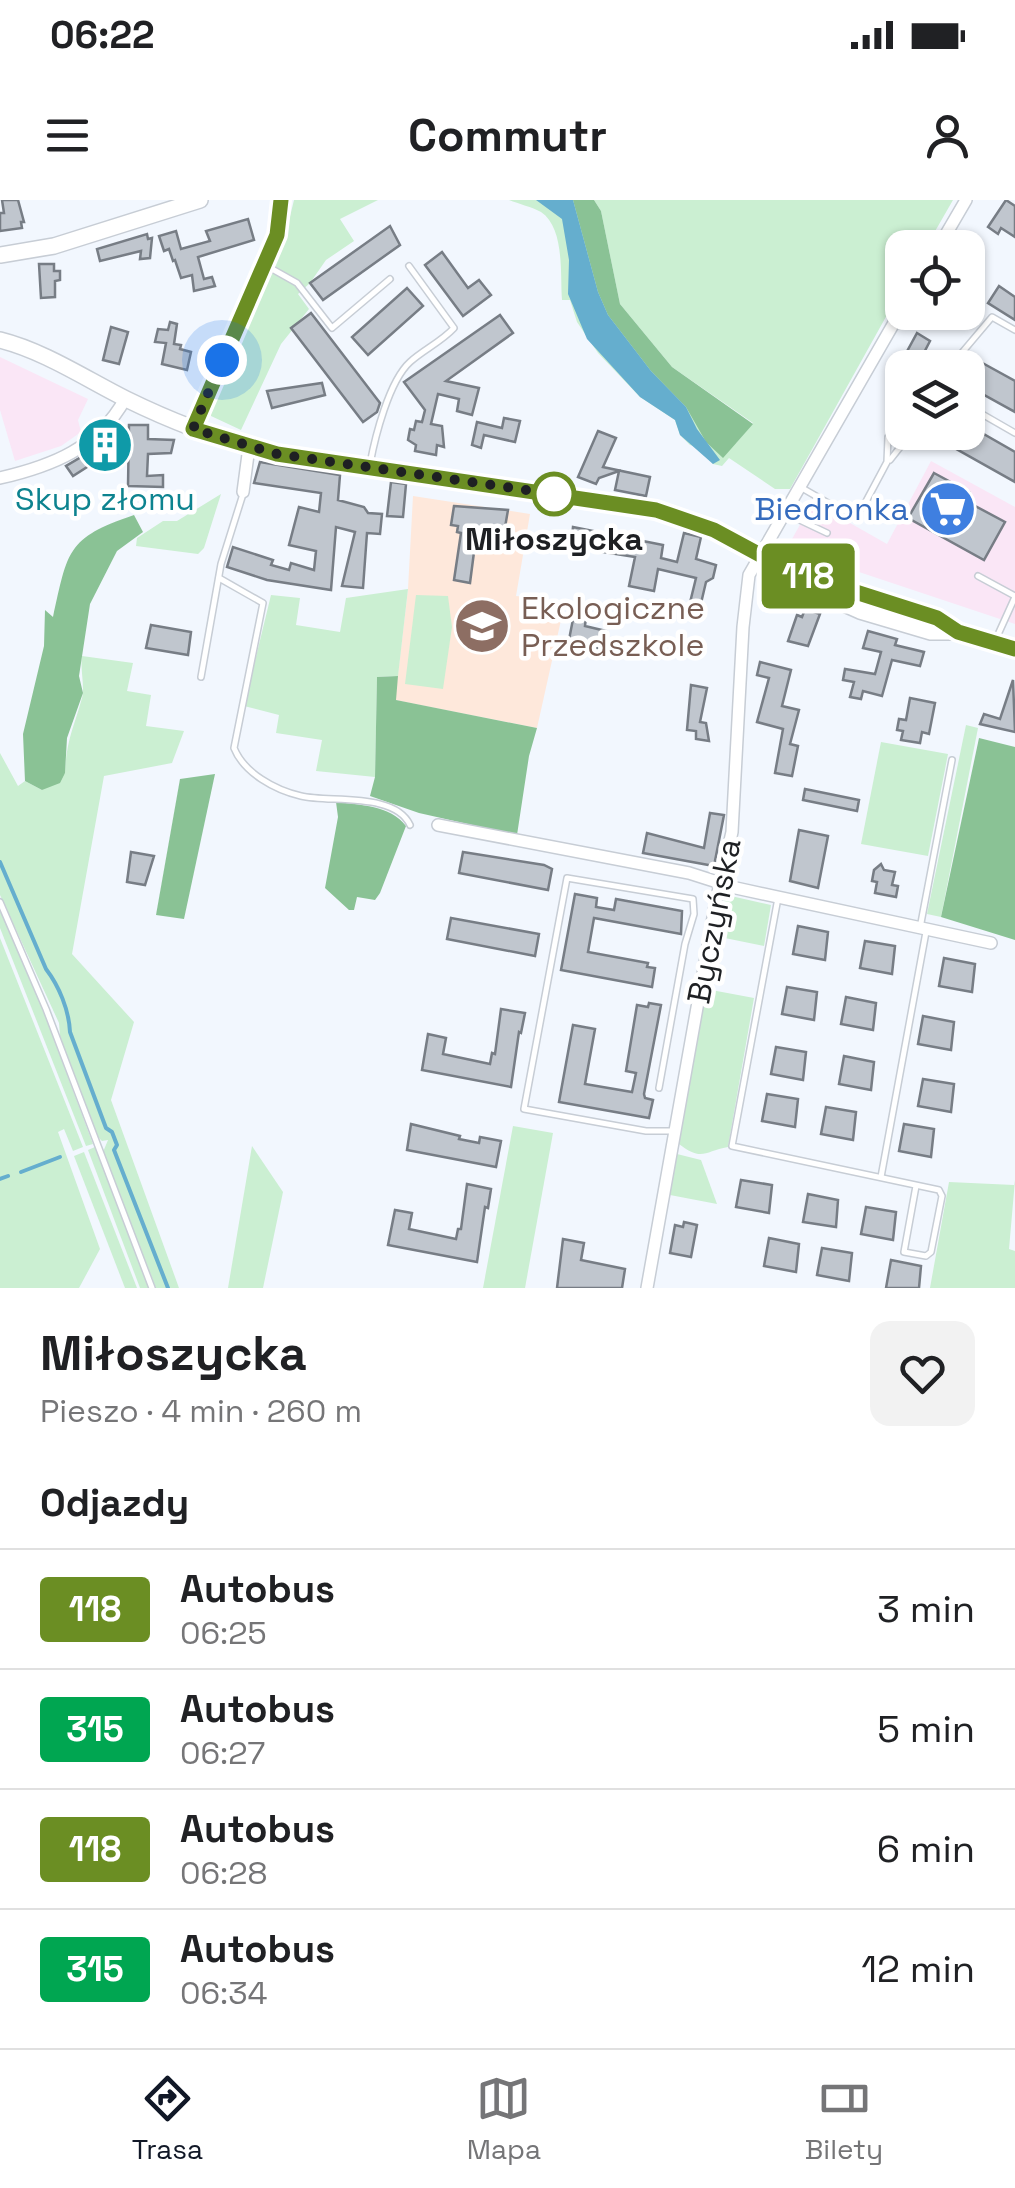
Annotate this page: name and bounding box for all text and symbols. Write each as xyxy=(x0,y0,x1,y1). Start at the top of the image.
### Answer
text: 06:22 xyxy=(50,11,155,59)
text: Commutr xyxy=(408,107,607,164)
icon: menu xyxy=(40,108,95,163)
icon: person xyxy=(920,108,975,163)
map controls xyxy=(885,230,985,450)
button: locate xyxy=(885,230,985,330)
your location xyxy=(197,335,247,385)
button: layers xyxy=(885,350,985,450)
building icon: Skup złomu xyxy=(75,415,135,475)
marker: Miłoszycka xyxy=(533,473,575,515)
place label: Skup złomu xyxy=(15,479,195,519)
supermarket icon: Biedronka xyxy=(918,479,978,539)
place label: Biedronka xyxy=(754,489,909,529)
place label: Miłoszycka xyxy=(465,519,643,559)
line badge: 118 xyxy=(750,544,866,608)
text: 118 xyxy=(782,554,834,598)
place label: Ekologiczne Przedszkole xyxy=(521,588,705,665)
school or university icon: Ekologiczne Przedszkole xyxy=(452,596,512,656)
street label: Byczyńska xyxy=(678,835,750,1007)
button: heart xyxy=(870,1321,975,1426)
text: Miłoszycka xyxy=(40,1323,307,1384)
text: Pieszo · 4 min · 260 m xyxy=(40,1391,362,1431)
text: Odjazdy xyxy=(40,1479,189,1527)
text: Autobus xyxy=(180,1565,335,1613)
text: 3 min xyxy=(877,1585,975,1633)
text: 118 xyxy=(69,1587,121,1631)
text: 06:25 xyxy=(180,1613,267,1653)
text: Autobus xyxy=(180,1685,335,1733)
text: 5 min xyxy=(877,1705,975,1753)
text: 315 xyxy=(66,1707,124,1751)
text: 06:27 xyxy=(180,1733,265,1773)
text: Autobus xyxy=(180,1805,335,1853)
text: 6 min xyxy=(877,1825,975,1873)
text: 118 xyxy=(69,1827,121,1871)
text: 06:28 xyxy=(180,1853,267,1893)
text: Autobus xyxy=(180,1925,335,1973)
text: 12 min xyxy=(861,1945,975,1993)
text: 315 xyxy=(66,1947,124,1991)
text: 06:34 xyxy=(180,1973,268,2013)
tab: Trasa xyxy=(132,2071,203,2167)
tab: Mapa xyxy=(467,2071,541,2167)
tab: Bilety xyxy=(805,2071,883,2167)

